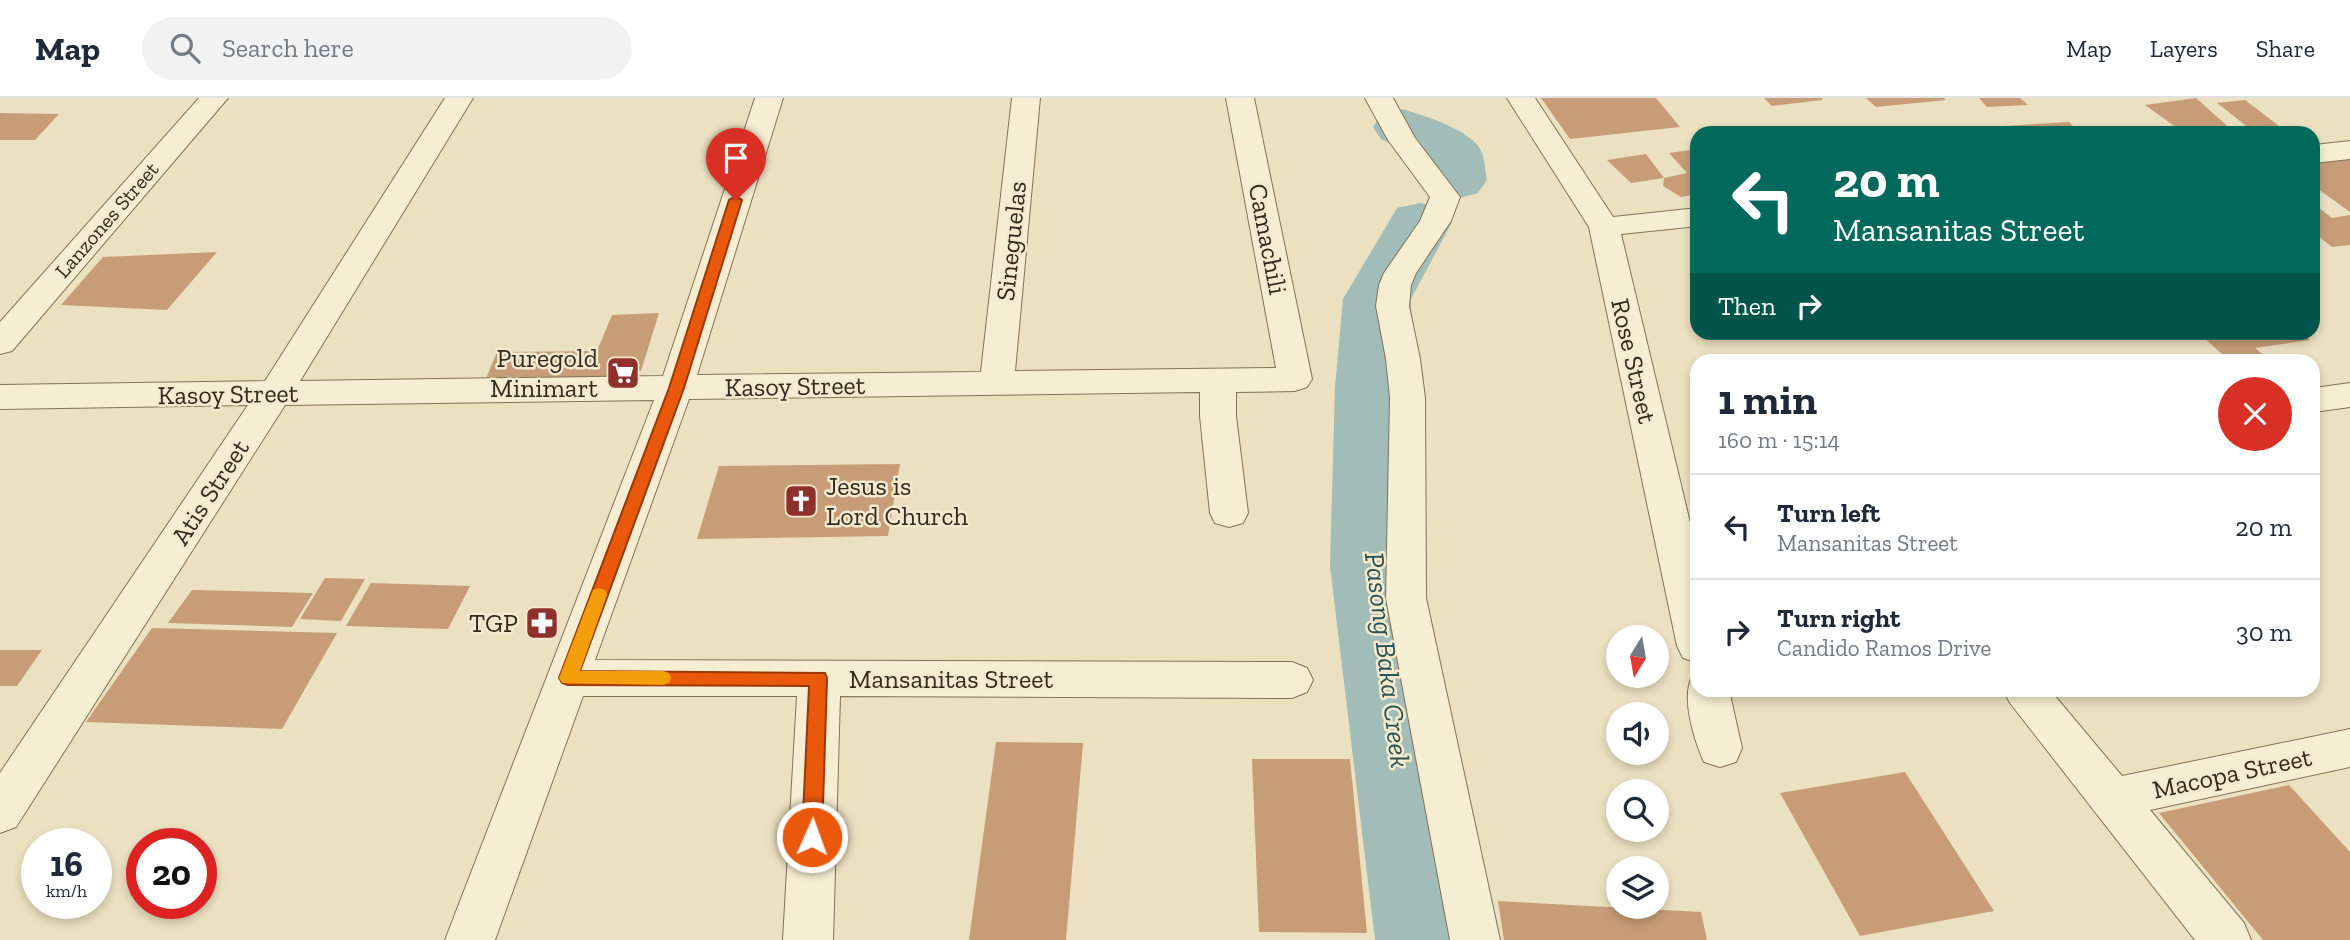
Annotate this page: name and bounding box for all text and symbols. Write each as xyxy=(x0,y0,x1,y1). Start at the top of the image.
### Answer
search box xyxy=(142,17,632,80)
text: Map xyxy=(35,29,100,68)
icon: search xyxy=(166,29,204,67)
text: Search here xyxy=(222,32,354,64)
text: Map xyxy=(2066,34,2112,63)
text: Layers xyxy=(2150,34,2218,63)
text: Share xyxy=(2256,34,2315,63)
pin xyxy=(706,128,766,200)
icon: arrive xyxy=(717,139,755,177)
text: 20 m xyxy=(1833,151,1940,210)
icon: left xyxy=(1718,154,1809,245)
street label: Lanzones Street xyxy=(50,156,164,283)
street label: Sineguelas xyxy=(989,180,1033,302)
street label: Camachili xyxy=(1242,181,1294,297)
text: Mansanitas Street xyxy=(1833,211,2084,249)
icon: right xyxy=(1790,287,1828,325)
text: Then xyxy=(1718,290,1776,322)
street label: Rose Street xyxy=(1604,295,1664,427)
place label: Puregold Minimart xyxy=(490,342,598,404)
supermarket icon: Puregold Minimart xyxy=(604,354,642,392)
street label: Kasoy Street xyxy=(724,369,866,403)
text: 1 min xyxy=(1718,374,1817,425)
street label: Kasoy Street xyxy=(157,377,299,411)
button: close xyxy=(2218,377,2292,451)
text: 160 m · 15:14 xyxy=(1718,426,1840,454)
street label: Atis Street xyxy=(164,433,256,551)
place label: Jesus is Lord Church xyxy=(826,470,968,532)
church icon: Jesus is Lord Church xyxy=(782,482,820,520)
text: Turn left xyxy=(1777,497,1880,529)
icon: left xyxy=(1718,508,1756,546)
text: 20 m xyxy=(2235,511,2292,543)
text: Mansanitas Street xyxy=(1777,529,1958,557)
water label: Pasong Baka Creek xyxy=(1358,550,1417,770)
text: Turn right xyxy=(1777,602,1900,634)
pharmacy icon: TGP xyxy=(523,604,561,642)
place label: TGP xyxy=(469,607,518,639)
icon: right xyxy=(1718,613,1756,651)
text: 30 m xyxy=(2236,616,2292,648)
north arrow xyxy=(1606,625,1670,688)
map controls xyxy=(1606,625,1669,919)
text: Candido Ramos Drive xyxy=(1777,634,1991,662)
street label: Mansanitas Street xyxy=(849,663,1053,695)
button: sound xyxy=(1606,702,1669,765)
street label: Macopa Street xyxy=(2150,740,2315,805)
button: search xyxy=(1606,779,1669,842)
position arrow xyxy=(775,800,849,874)
speed limit sign: 20 xyxy=(126,828,217,919)
text: 16 xyxy=(50,843,83,885)
button: layers xyxy=(1606,856,1669,919)
text: km/h xyxy=(46,880,87,902)

